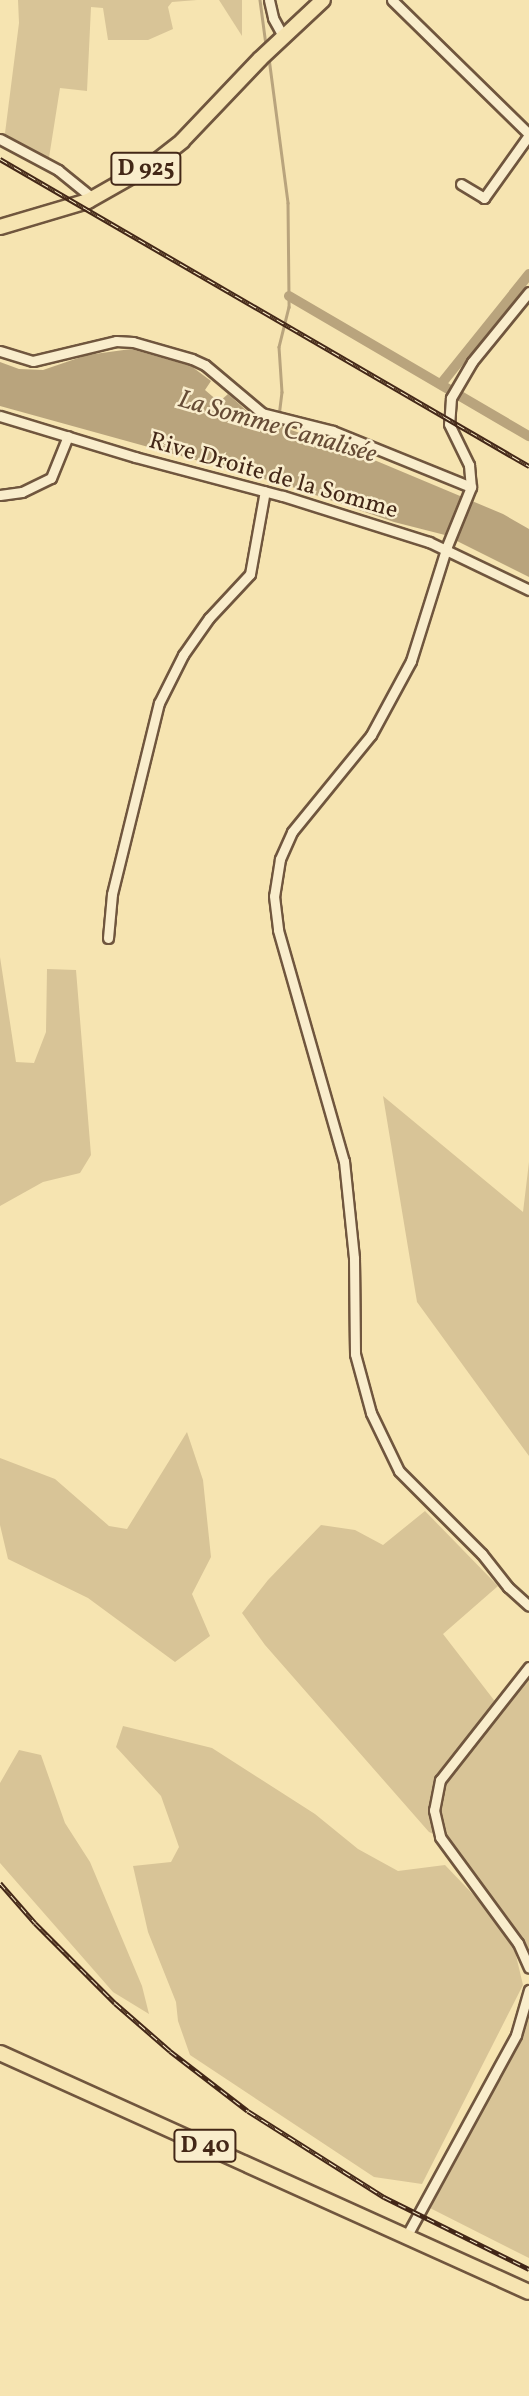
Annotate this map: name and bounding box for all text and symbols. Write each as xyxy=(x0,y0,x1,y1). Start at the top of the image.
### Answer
road number: D 925 xyxy=(109,150,183,188)
water label: La Somme Canalisée xyxy=(174,385,380,471)
street label: Rive Droite de la Somme xyxy=(145,428,401,526)
road number: D 40 xyxy=(172,2126,238,2166)

